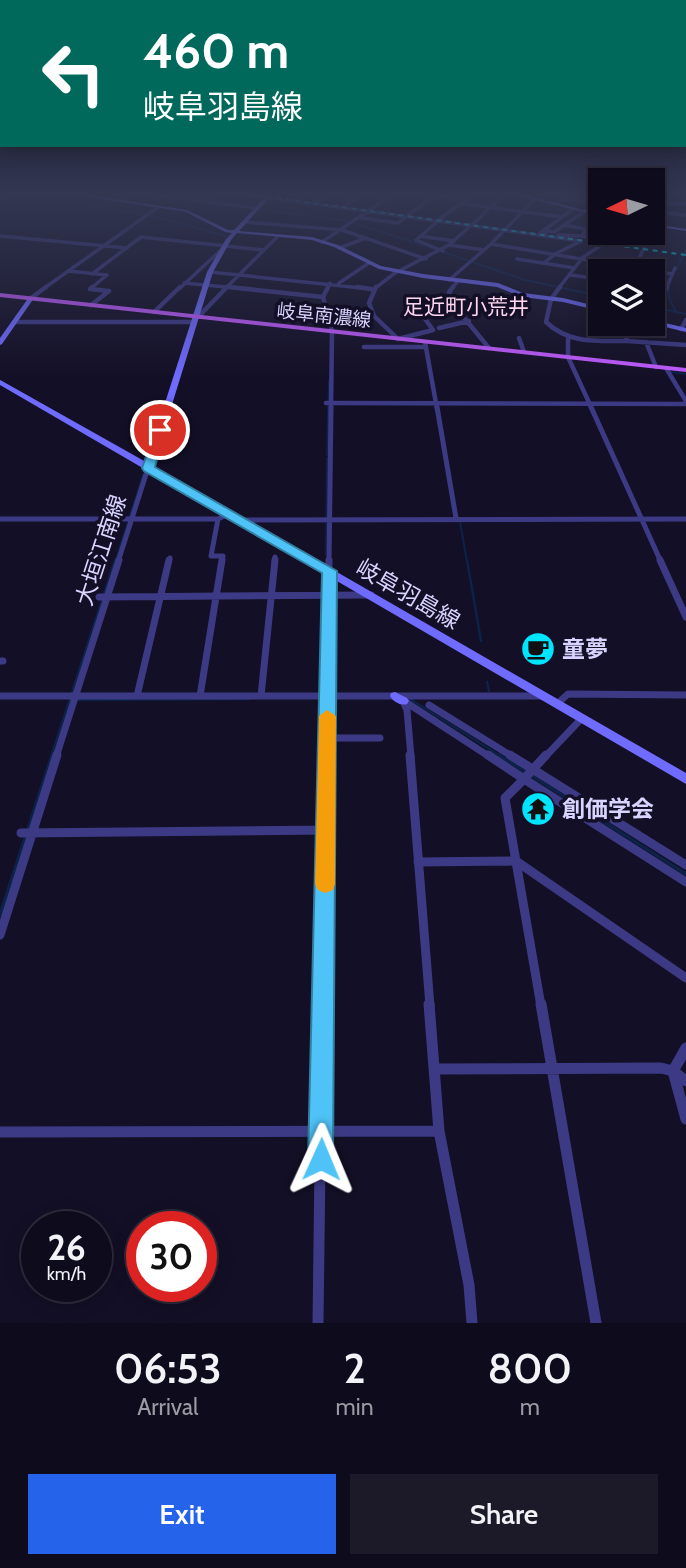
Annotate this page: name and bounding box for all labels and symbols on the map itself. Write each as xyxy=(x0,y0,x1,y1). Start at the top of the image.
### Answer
north arrow xyxy=(588,168,665,245)
district label: 足近町小荒井 xyxy=(403,294,529,319)
street label: 岐阜南濃線 xyxy=(275,299,372,332)
pin xyxy=(130,400,190,460)
street label: 大垣江南線 xyxy=(70,491,132,609)
street label: 岐阜羽島線 xyxy=(351,553,465,635)
cafe icon: 童夢 xyxy=(519,630,557,668)
place label: 童夢 xyxy=(562,635,608,663)
temple icon: 創価学会 xyxy=(519,790,557,828)
place label: 創価学会 xyxy=(562,795,654,823)
position arrow xyxy=(284,1122,358,1196)
speed limit sign: 30 xyxy=(126,1211,217,1302)

